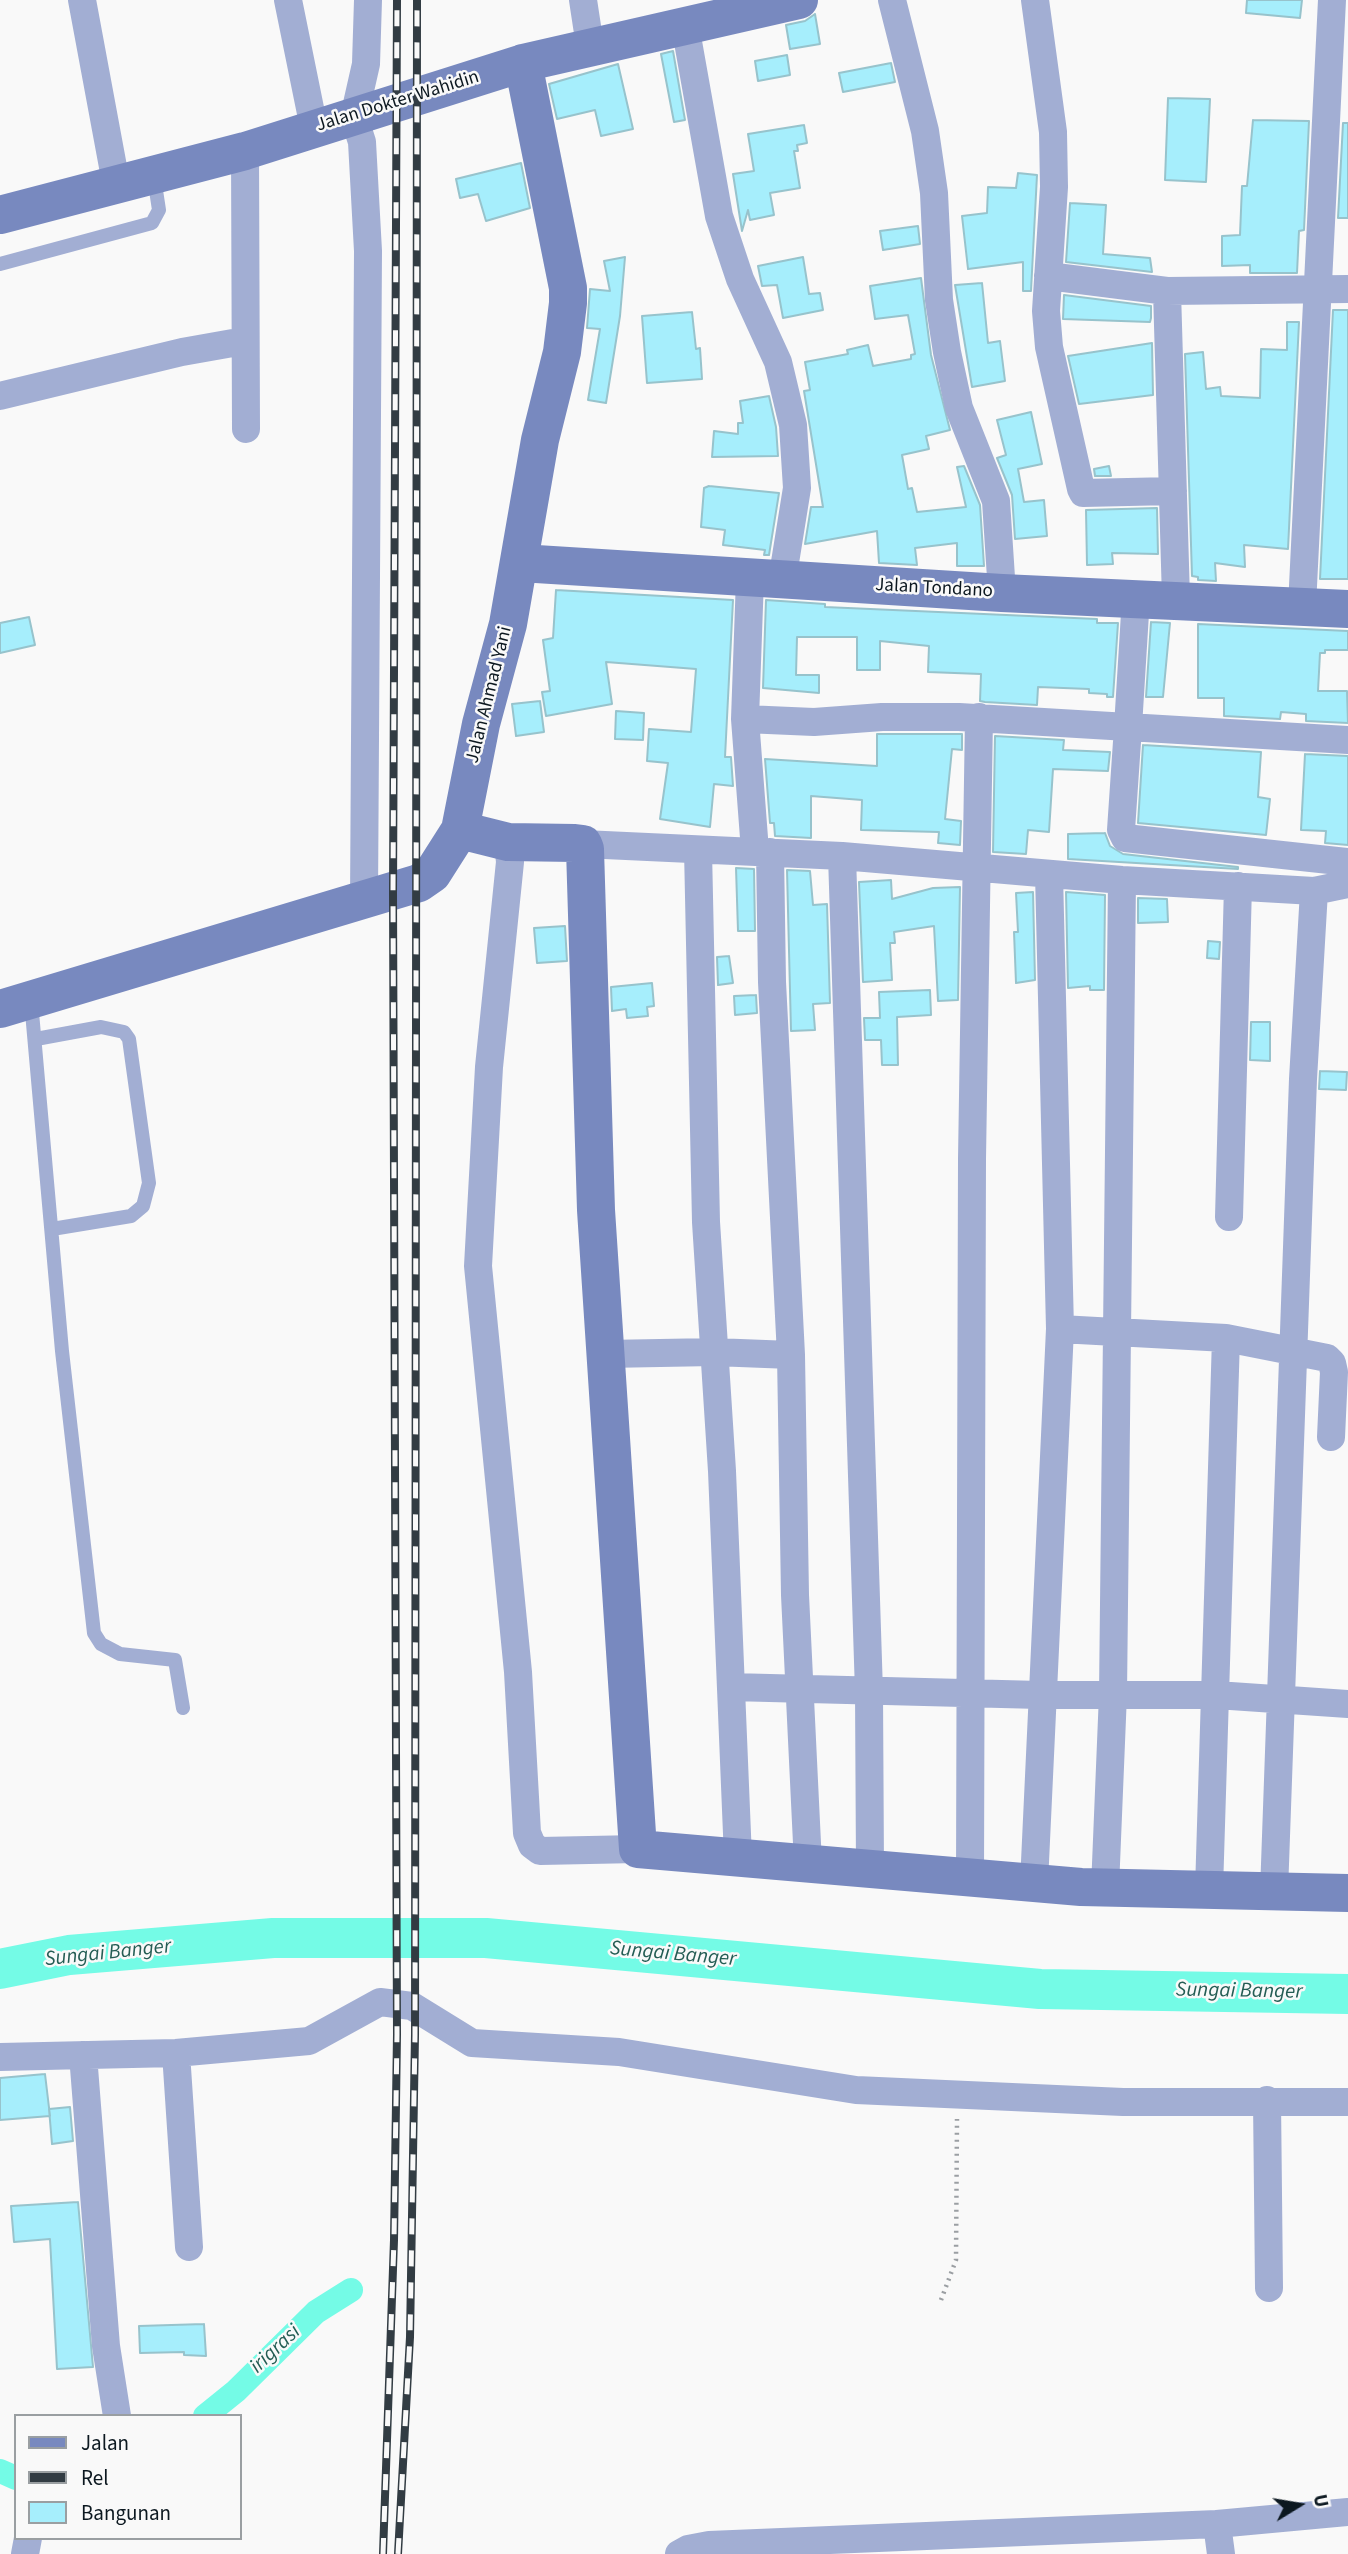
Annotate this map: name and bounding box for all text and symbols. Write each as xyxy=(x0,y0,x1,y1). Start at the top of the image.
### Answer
street label: Jalan Dokter Wahidin xyxy=(314,66,482,138)
street label: Jalan Tondano xyxy=(875,575,993,603)
street label: Jalan Ahmad Yani xyxy=(462,624,518,766)
water label: Sungai Banger xyxy=(44,1935,172,1973)
water label: Sungai Banger xyxy=(609,1937,737,1973)
water label: Sungai Banger xyxy=(1175,1978,1303,2006)
water label: irigrasi xyxy=(245,2320,307,2380)
legend xyxy=(14,2414,242,2540)
text: Jalan xyxy=(81,2428,129,2458)
text: Rel xyxy=(81,2463,109,2493)
north arrow xyxy=(1264,2470,1334,2540)
text: U xyxy=(1306,2492,1335,2510)
text: Bangunan xyxy=(81,2498,171,2528)

